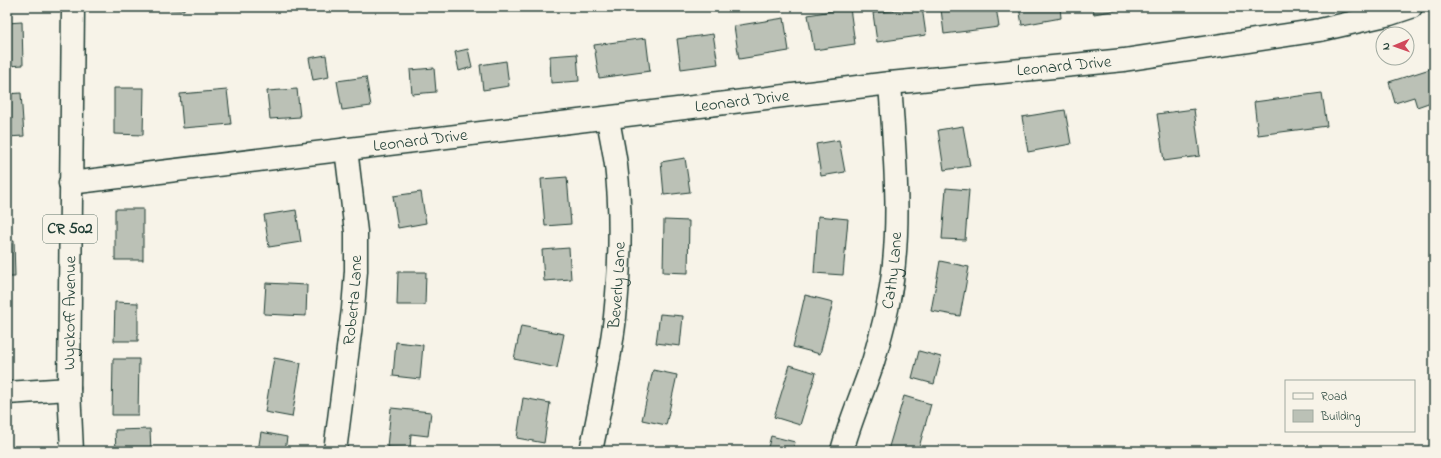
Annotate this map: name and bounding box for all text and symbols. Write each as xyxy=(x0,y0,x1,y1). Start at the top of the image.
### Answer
north arrow xyxy=(1375,26,1415,66)
text: N xyxy=(1378,42,1394,50)
street label: Leonard Drive xyxy=(1016,49,1113,83)
street label: Leonard Drive xyxy=(693,83,791,119)
street label: Leonard Drive xyxy=(372,122,469,158)
road number: CR 502 xyxy=(43,215,97,243)
street label: Cathy Lane xyxy=(875,231,909,311)
street label: Beverly Lane xyxy=(601,241,632,331)
street label: Wyckoff Avenue xyxy=(57,255,83,370)
street label: Roberta Lane xyxy=(336,255,369,347)
legend xyxy=(1285,380,1415,432)
text: Road xyxy=(1321,388,1347,406)
text: Building xyxy=(1320,408,1360,427)

